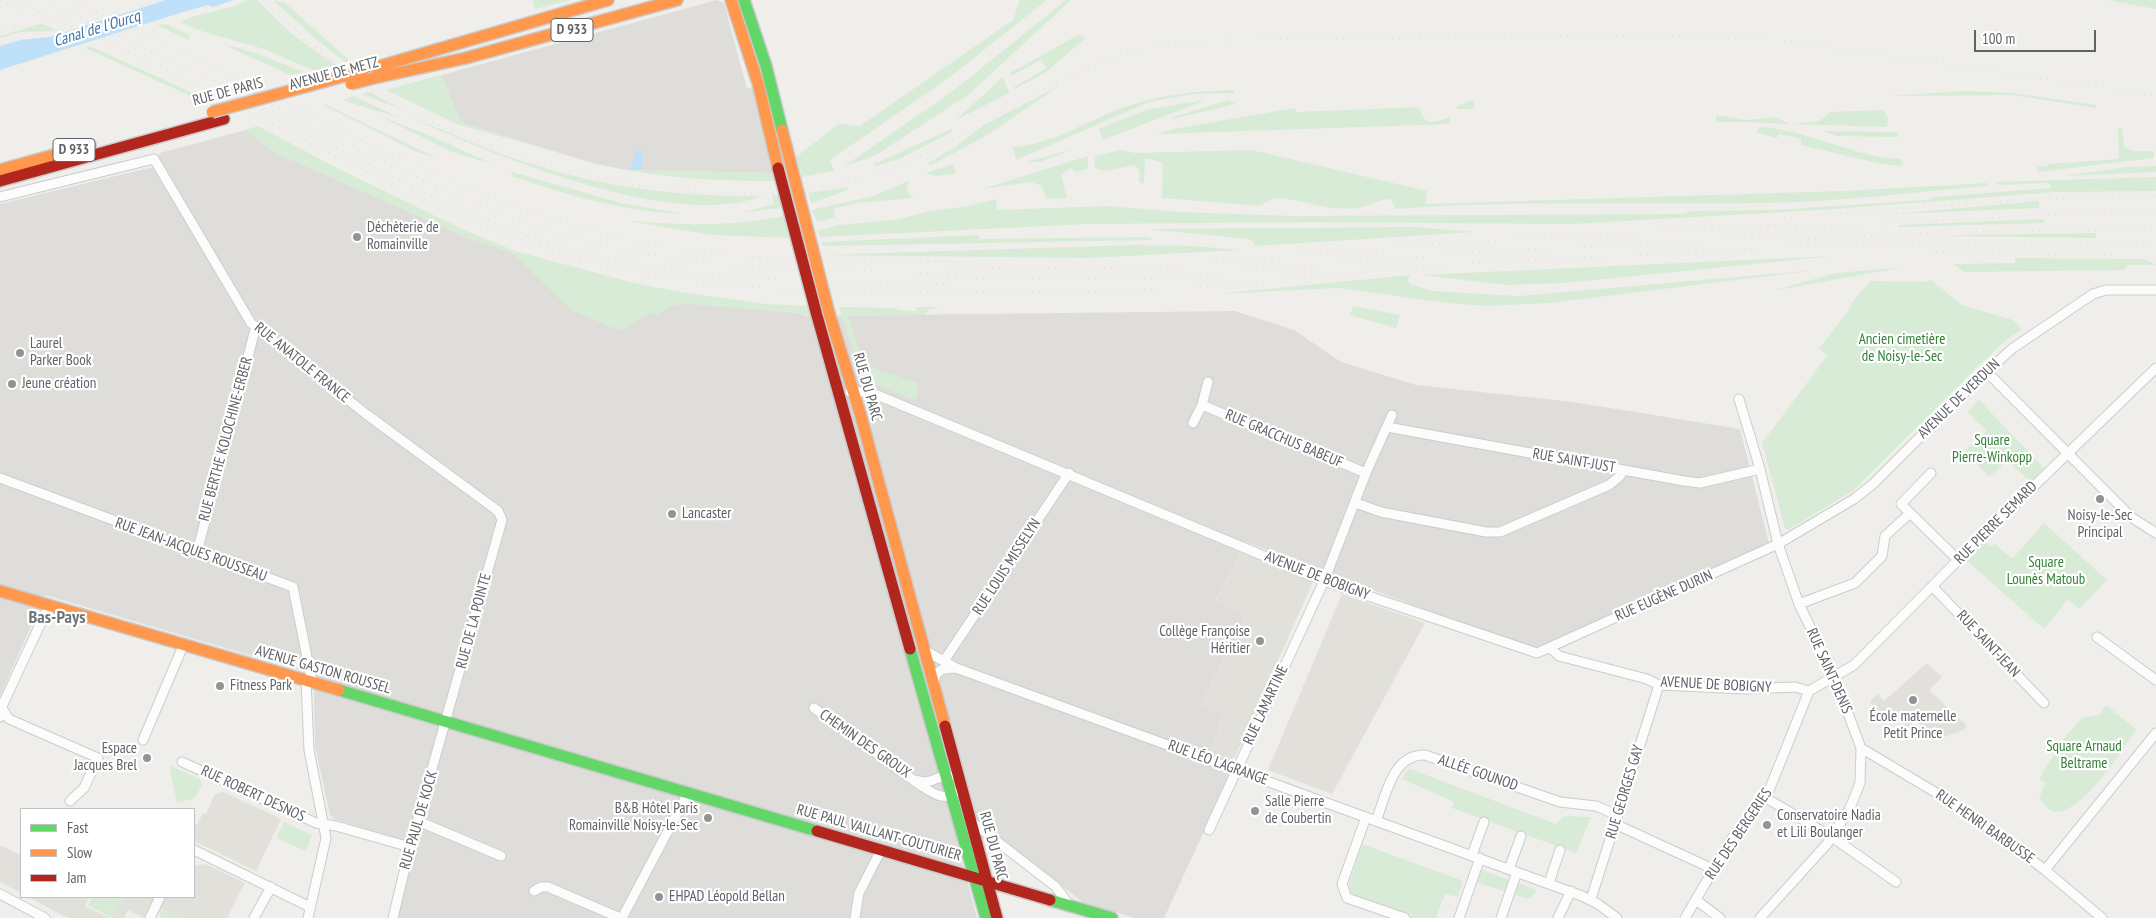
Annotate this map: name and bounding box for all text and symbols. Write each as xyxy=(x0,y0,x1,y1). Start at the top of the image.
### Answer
water label: Canal de l'Ourcq xyxy=(51,7,143,51)
road number: D 933 xyxy=(551,18,593,42)
scale bar xyxy=(1976,20,2098,52)
text: 100 m xyxy=(1982,29,2015,48)
street label: AVENUE DE METZ xyxy=(287,53,381,95)
street label: RUE DE PARIS xyxy=(191,74,265,110)
road number: D 933 xyxy=(53,138,95,162)
place label: Déchèterie de Romainville xyxy=(367,219,439,254)
marker: Déchèterie de Romainville xyxy=(351,231,363,243)
street label: RUE ANATOLE FRANCE xyxy=(251,319,353,407)
park label: Ancien cimetière de Noisy-le-Sec xyxy=(1859,331,1945,366)
place label: Laurel Parker Book xyxy=(30,335,91,370)
marker: Laurel Parker Book xyxy=(14,347,26,359)
street label: RUE DU PARC xyxy=(849,351,885,423)
street label: RUE BERTHE KOLOCHINE-ERBER xyxy=(195,355,257,523)
street label: AVENUE DE VERDUN xyxy=(1914,355,2004,443)
place label: Jeune création xyxy=(22,375,96,393)
marker: Jeune création xyxy=(6,378,18,390)
street label: RUE GRACCHUS BABEUF xyxy=(1222,406,1346,472)
park label: Square Pierre-Winkopp xyxy=(1952,432,2032,467)
street label: RUE SAINT-JUST xyxy=(1531,445,1617,477)
street label: RUE PIERRE SEMARD xyxy=(1951,478,2041,568)
marker: Noisy-le-Sec Principal xyxy=(2094,493,2106,505)
place label: Lancaster xyxy=(682,505,731,523)
place label: Noisy-le-Sec Principal xyxy=(2068,507,2132,542)
marker: Lancaster xyxy=(666,508,678,520)
street label: RUE JEAN-JACQUES ROUSSEAU xyxy=(113,514,269,586)
street label: RUE LOUIS MISSELYN xyxy=(969,515,1045,619)
street label: AVENUE DE BOBIGNY xyxy=(1262,548,1372,604)
park label: Square Lounès Matoub xyxy=(2007,554,2085,589)
street label: RUE EUGÈNE DURIN xyxy=(1612,566,1716,626)
street label: RUE DE LA POINTE xyxy=(453,571,495,671)
district label: Bas-Pays xyxy=(28,607,86,629)
street label: RUE SAINT-JEAN xyxy=(1953,607,2023,681)
place label: Collège Françoise Héritier xyxy=(1159,623,1250,658)
street label: RUE SAINT-DENIS xyxy=(1802,626,1856,716)
marker: Collège Françoise Héritier xyxy=(1254,635,1266,647)
street label: AVENUE GASTON ROUSSEL xyxy=(253,642,393,698)
street label: RUE LAMARTINE xyxy=(1240,662,1292,748)
street label: AVENUE DE BOBIGNY xyxy=(1660,673,1772,697)
place label: Fitness Park xyxy=(230,677,292,695)
marker: Fitness Park xyxy=(214,680,226,692)
marker: École maternelle Petit Prince xyxy=(1907,694,1919,706)
street label: CHEMIN DES GROUX xyxy=(816,706,914,782)
place label: École maternelle Petit Prince xyxy=(1870,708,1956,743)
street label: RUE LÉO LAGRANGE xyxy=(1166,737,1270,789)
park label: Square Arnaud Beltrame xyxy=(2046,738,2122,773)
place label: Espace Jacques Brel xyxy=(74,740,137,775)
street label: RUE GEORGES GAY xyxy=(1602,743,1648,841)
street label: ALLÉE GOUNOD xyxy=(1436,751,1520,795)
marker: Espace Jacques Brel xyxy=(141,752,153,764)
street label: RUE ROBERT DESNOS xyxy=(198,762,308,826)
street label: RUE PAUL DE KOCK xyxy=(396,768,442,872)
street label: RUE DES BERGERIES xyxy=(1702,785,1776,883)
street label: RUE HENRI BARBUSSE xyxy=(1932,786,2038,868)
place label: Salle Pierre de Coubertin xyxy=(1265,793,1331,828)
place label: B&B Hôtel Paris Romainville Noisy-le-Sec xyxy=(569,800,698,835)
street label: RUE PAUL VAILLANT-COUTURIER xyxy=(795,801,963,865)
marker: Salle Pierre de Coubertin xyxy=(1249,805,1261,817)
place label: Conservatoire Nadia et Lili Boulanger xyxy=(1777,807,1881,842)
legend xyxy=(20,808,195,898)
street label: RUE DU PARC xyxy=(975,810,1011,882)
marker: B&B Hôtel Paris Romainville Noisy-le-Sec xyxy=(702,812,714,824)
text: Fast xyxy=(67,818,88,837)
marker: Conservatoire Nadia et Lili Boulanger xyxy=(1761,819,1773,831)
text: Slow xyxy=(67,843,92,862)
text: Jam xyxy=(67,868,86,887)
place label: EHPAD Léopold Bellan xyxy=(669,888,785,906)
marker: EHPAD Léopold Bellan xyxy=(653,891,665,903)

